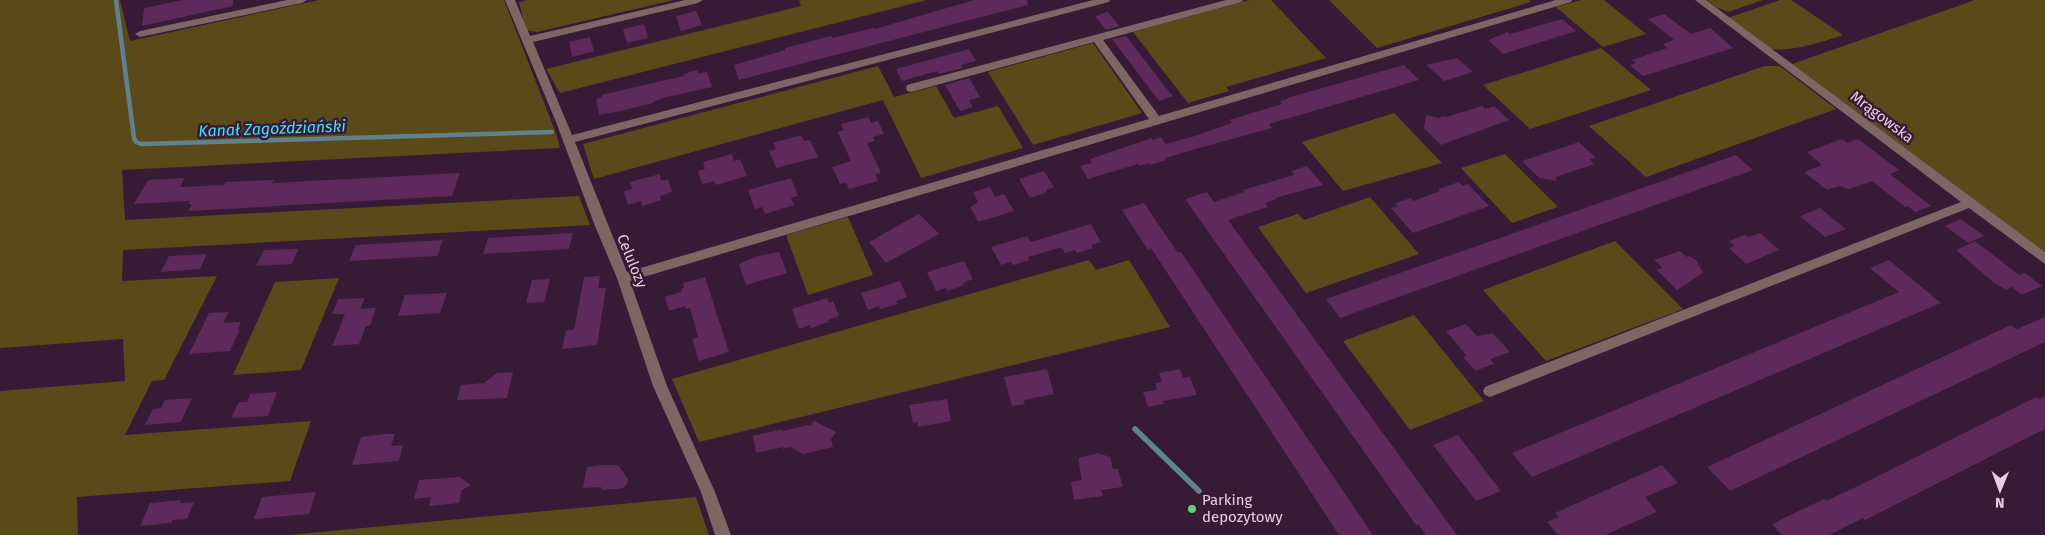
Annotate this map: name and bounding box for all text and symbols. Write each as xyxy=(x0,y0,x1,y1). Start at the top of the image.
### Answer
street label: Mrągowska xyxy=(1847,87,1917,147)
water label: Kanał Zagoździański xyxy=(198,116,347,141)
street label: Celulozy xyxy=(613,232,651,291)
north arrow xyxy=(1975,465,2025,515)
place label: Parking depozytowy xyxy=(1202,491,1283,526)
text: N xyxy=(1995,494,2005,511)
marker: Parking depozytowy xyxy=(1186,503,1198,515)

